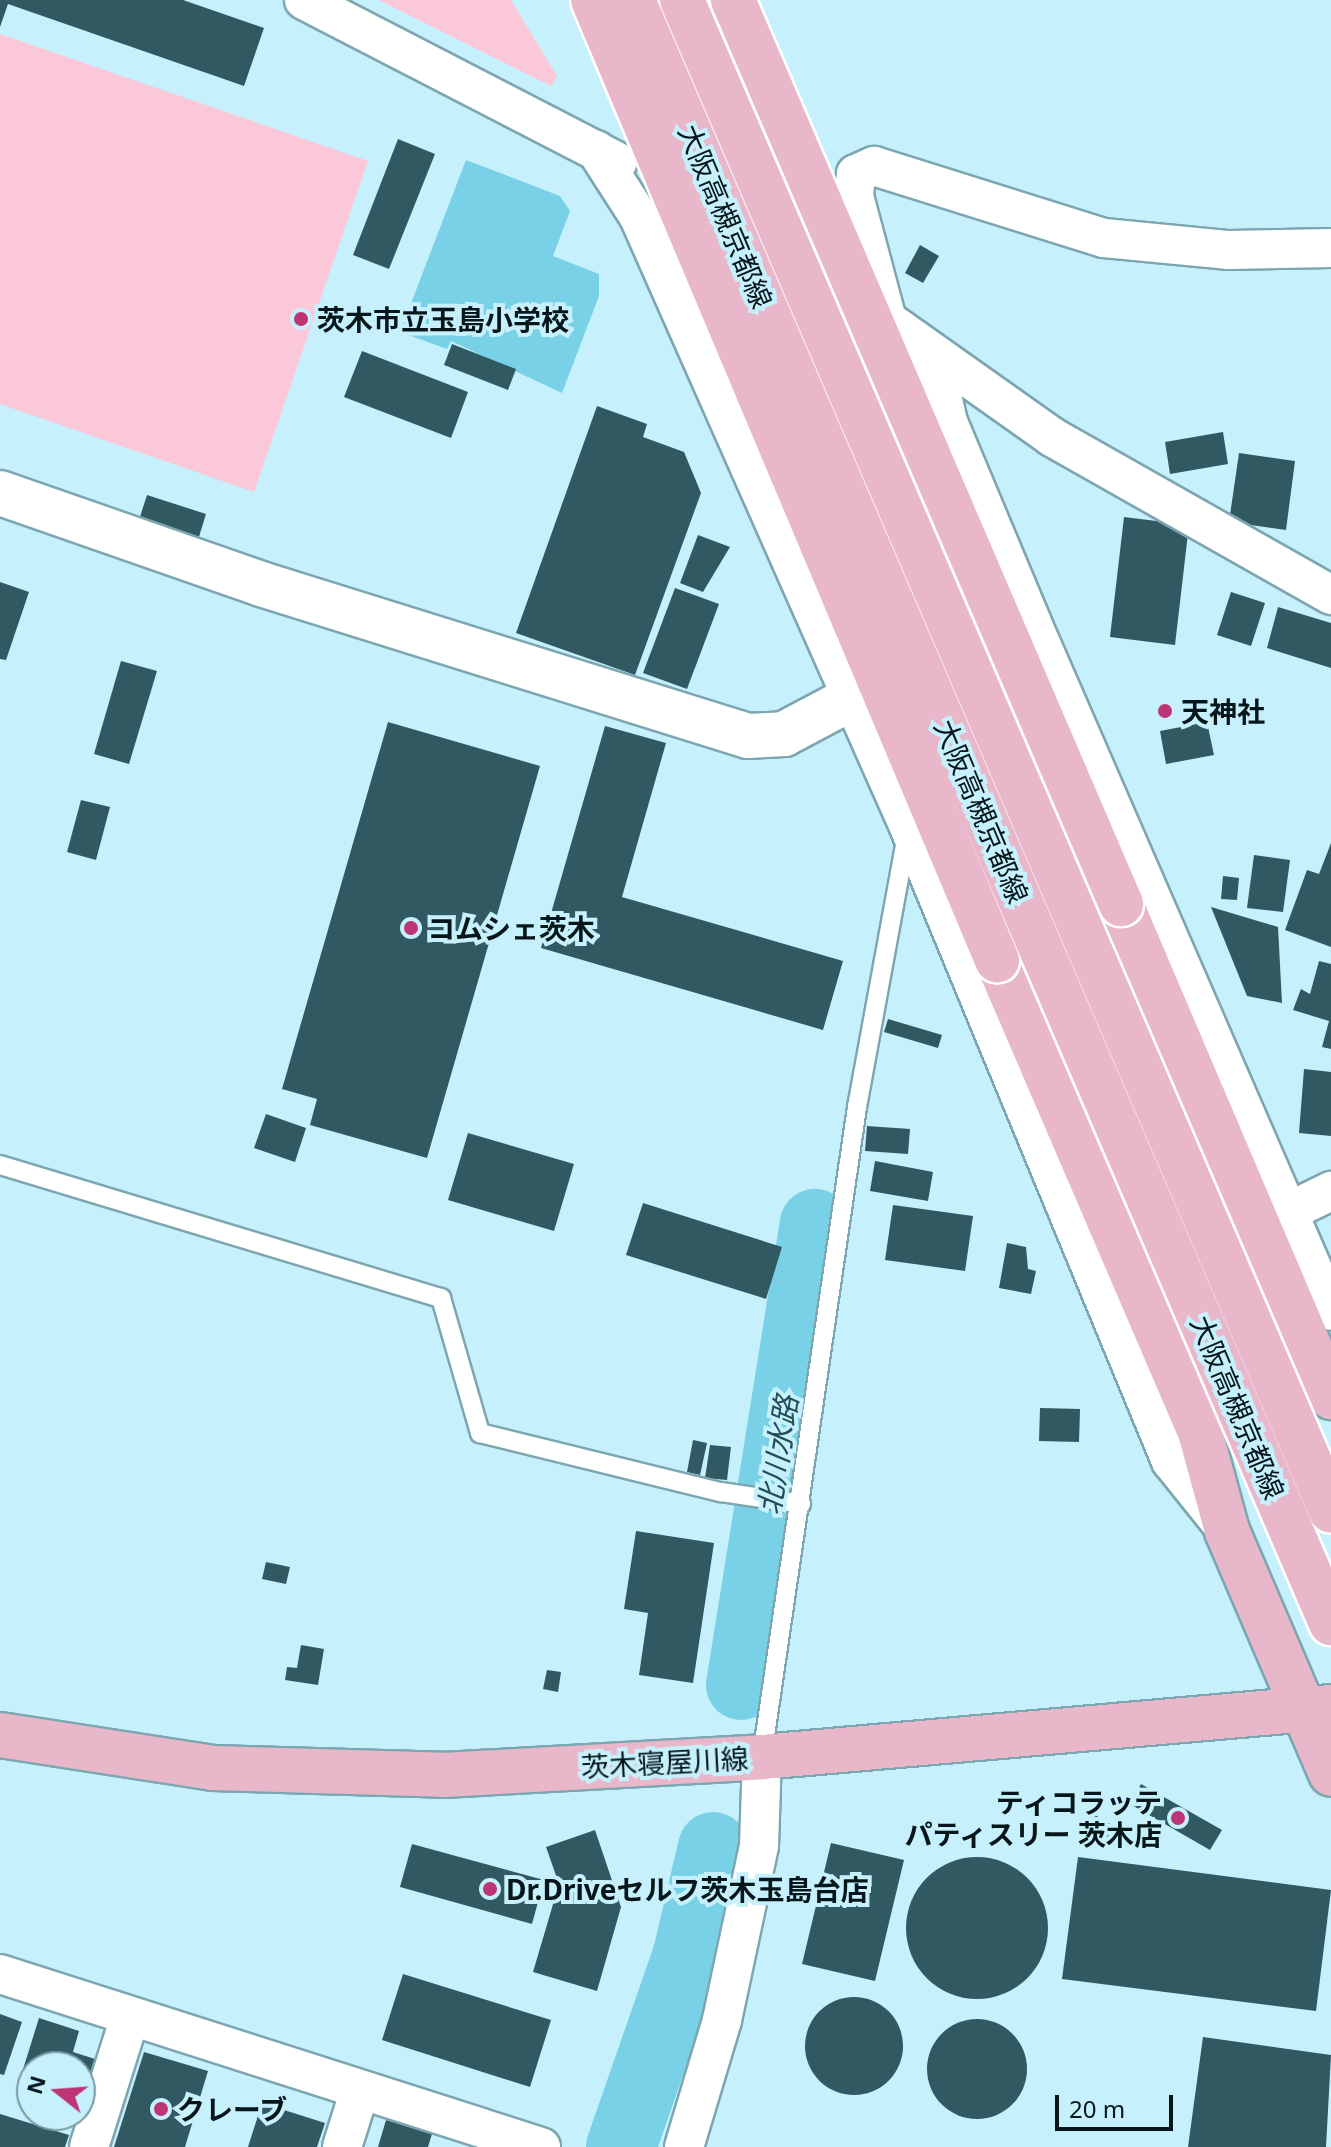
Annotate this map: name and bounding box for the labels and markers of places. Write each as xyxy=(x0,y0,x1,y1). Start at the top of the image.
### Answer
place label: 茨木市立玉島小学校 xyxy=(317,302,569,336)
marker: 茨木市立玉島小学校 xyxy=(292,310,310,328)
place label: 天神社 xyxy=(1181,694,1265,728)
marker: 天神社 xyxy=(1156,702,1174,720)
place label: コムシェ茨木 xyxy=(427,911,595,945)
marker: コムシェ茨木 xyxy=(402,919,420,937)
place label: ティコラッテ パティスリー 茨木店 xyxy=(903,1785,1162,1851)
marker: ティコラッテ パティスリー 茨木店 xyxy=(1169,1809,1187,1827)
place label: Dr.Driveセルフ茨木玉島台店 xyxy=(506,1872,868,1906)
marker: Dr.Driveセルフ茨木玉島台店 xyxy=(481,1880,499,1898)
place label: クレーブ xyxy=(177,2092,289,2126)
marker: クレーブ xyxy=(152,2100,170,2118)

